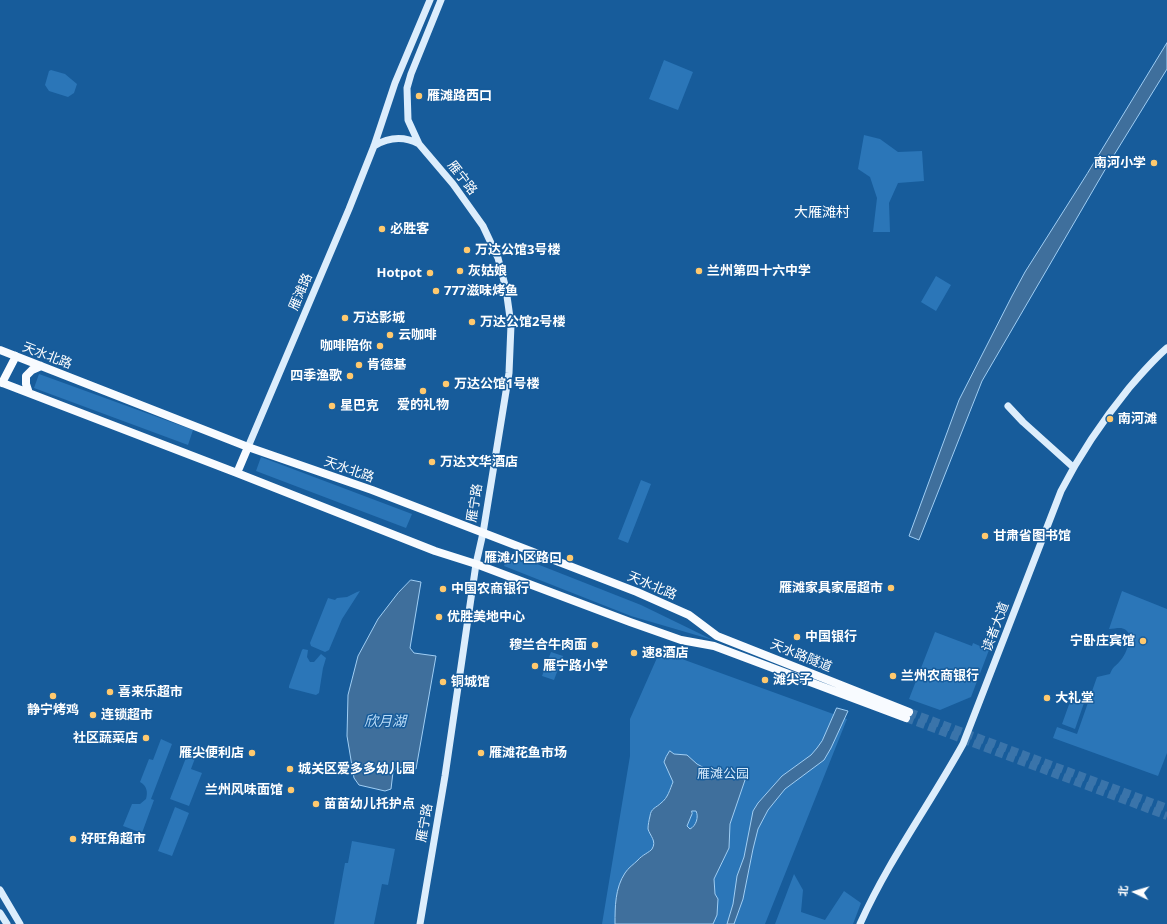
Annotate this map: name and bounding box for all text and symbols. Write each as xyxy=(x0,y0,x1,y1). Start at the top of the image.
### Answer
place label: 雁滩路西口 xyxy=(427,88,492,104)
marker: 雁滩路西口 xyxy=(414,91,424,101)
place label: 南河小学 xyxy=(1094,155,1146,171)
street label: 雁宁路 xyxy=(444,158,480,198)
marker: 南河小学 xyxy=(1149,158,1159,168)
district label: 大雁滩村 xyxy=(794,205,850,221)
place label: 必胜客 xyxy=(390,221,429,237)
marker: 必胜客 xyxy=(377,224,387,234)
place label: 万达公馆3号楼 xyxy=(475,242,560,258)
marker: 万达公馆3号楼 xyxy=(462,245,472,255)
place label: 灰姑娘 xyxy=(468,263,507,279)
place label: 兰州第四十六中学 xyxy=(707,263,811,279)
place label: Hotpot xyxy=(376,265,422,281)
marker: 灰姑娘 xyxy=(455,266,465,276)
marker: 兰州第四十六中学 xyxy=(694,266,704,276)
marker: Hotpot xyxy=(425,268,435,278)
street label: 雁滩路 xyxy=(286,271,316,313)
place label: 777滋味烤鱼 xyxy=(444,283,518,299)
marker: 777滋味烤鱼 xyxy=(431,286,441,296)
place label: 万达影城 xyxy=(353,310,405,326)
marker: 万达影城 xyxy=(340,313,350,323)
place label: 万达公馆2号楼 xyxy=(480,314,565,330)
marker: 万达公馆2号楼 xyxy=(467,317,477,327)
place label: 云咖啡 xyxy=(398,327,437,343)
marker: 云咖啡 xyxy=(385,330,395,340)
place label: 咖啡陪你 xyxy=(320,338,372,354)
street label: 天水北路 xyxy=(20,339,74,373)
marker: 咖啡陪你 xyxy=(375,341,385,351)
place label: 肯德基 xyxy=(367,357,406,373)
marker: 肯德基 xyxy=(354,360,364,370)
place label: 四季渔歌 xyxy=(290,368,342,384)
marker: 四季渔歌 xyxy=(345,371,355,381)
place label: 万达公馆1号楼 xyxy=(454,376,539,392)
marker: 万达公馆1号楼 xyxy=(441,379,451,389)
marker: 爱的礼物 xyxy=(418,386,428,396)
place label: 爱的礼物 xyxy=(397,397,449,413)
place label: 星巴克 xyxy=(340,398,379,414)
marker: 星巴克 xyxy=(327,401,337,411)
place label: 南河滩 xyxy=(1118,411,1157,427)
marker: 南河滩 xyxy=(1105,414,1115,424)
street label: 天水北路 xyxy=(322,454,376,486)
place label: 万达文华酒店 xyxy=(440,454,518,470)
marker: 万达文华酒店 xyxy=(427,457,437,467)
street label: 雁宁路 xyxy=(464,483,486,523)
place label: 甘肃省图书馆 xyxy=(993,528,1071,544)
marker: 甘肃省图书馆 xyxy=(980,531,990,541)
place label: 雁滩小区路口 xyxy=(484,550,562,566)
marker: 雁滩小区路口 xyxy=(565,553,575,563)
street label: 天水北路 xyxy=(625,569,679,603)
place label: 雁滩家具家居超市 xyxy=(779,580,883,596)
place label: 中国农商银行 xyxy=(451,581,529,597)
marker: 雁滩家具家居超市 xyxy=(886,583,896,593)
marker: 中国农商银行 xyxy=(438,584,448,594)
street label: 读者大道 xyxy=(979,600,1013,654)
place label: 优胜美地中心 xyxy=(447,609,525,625)
marker: 优胜美地中心 xyxy=(434,612,444,622)
place label: 中国银行 xyxy=(805,629,857,645)
marker: 中国银行 xyxy=(792,632,802,642)
place label: 宁卧庄宾馆 xyxy=(1070,633,1135,649)
marker: 宁卧庄宾馆 xyxy=(1138,636,1148,646)
place label: 穆兰合牛肉面 xyxy=(509,637,587,653)
street label: 天水路隧道 xyxy=(768,637,834,675)
marker: 穆兰合牛肉面 xyxy=(590,640,600,650)
place label: 速8酒店 xyxy=(642,645,688,661)
marker: 速8酒店 xyxy=(629,648,639,658)
place label: 雁宁路小学 xyxy=(543,658,608,674)
marker: 雁宁路小学 xyxy=(530,661,540,671)
place label: 兰州农商银行 xyxy=(901,668,979,684)
marker: 兰州农商银行 xyxy=(888,671,898,681)
place label: 滩尖子 xyxy=(773,672,812,688)
place label: 铜城馆 xyxy=(451,674,490,690)
marker: 滩尖子 xyxy=(760,675,770,685)
marker: 铜城馆 xyxy=(438,677,448,687)
place label: 喜来乐超市 xyxy=(118,684,183,700)
marker: 喜来乐超市 xyxy=(105,687,115,697)
place label: 大礼堂 xyxy=(1055,690,1094,706)
marker: 静宁烤鸡 xyxy=(48,691,58,701)
marker: 大礼堂 xyxy=(1042,693,1052,703)
place label: 静宁烤鸡 xyxy=(27,702,79,718)
place label: 连锁超市 xyxy=(101,707,153,723)
marker: 连锁超市 xyxy=(88,710,98,720)
water label: 欣月湖 xyxy=(364,714,406,730)
place label: 社区蔬菜店 xyxy=(73,730,138,746)
marker: 社区蔬菜店 xyxy=(141,733,151,743)
place label: 雁尖便利店 xyxy=(179,745,244,761)
place label: 雁滩花鱼市场 xyxy=(489,745,567,761)
marker: 雁尖便利店 xyxy=(247,748,257,758)
marker: 雁滩花鱼市场 xyxy=(476,748,486,758)
place label: 城关区爱多多幼儿园 xyxy=(298,761,415,777)
marker: 城关区爱多多幼儿园 xyxy=(285,764,295,774)
park label: 雁滩公园 xyxy=(697,766,749,782)
place label: 兰州风味面馆 xyxy=(205,782,283,798)
marker: 兰州风味面馆 xyxy=(286,785,296,795)
place label: 苗苗幼儿托护点 xyxy=(324,796,415,812)
marker: 苗苗幼儿托护点 xyxy=(311,799,321,809)
street label: 雁宁路 xyxy=(414,802,436,844)
place label: 好旺角超市 xyxy=(81,831,146,847)
marker: 好旺角超市 xyxy=(68,834,78,844)
north arrow xyxy=(1115,872,1155,912)
text: 北 xyxy=(1115,885,1130,897)

